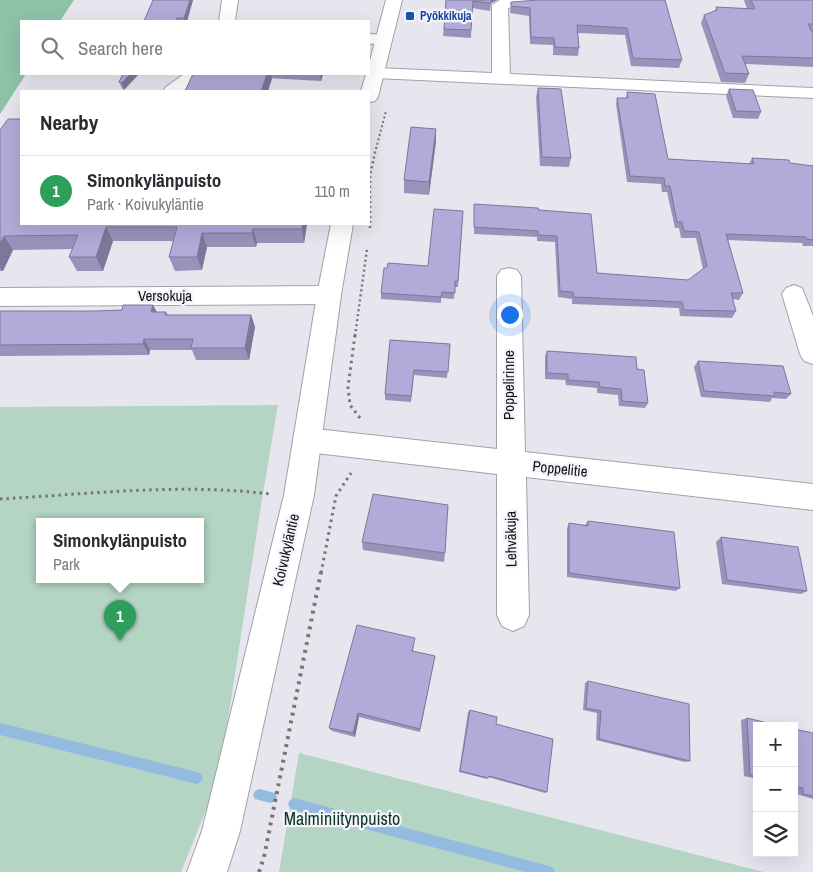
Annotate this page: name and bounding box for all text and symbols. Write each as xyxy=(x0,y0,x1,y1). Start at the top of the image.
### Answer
place label: Pyökkikuja xyxy=(420,8,472,24)
marker: Pyökkikuja xyxy=(404,10,416,22)
search box xyxy=(20,20,370,75)
icon: search xyxy=(38,34,66,62)
text: Search here xyxy=(78,35,163,61)
text: Nearby xyxy=(40,108,98,137)
text: Simonkylänpuisto xyxy=(87,167,221,193)
text: 1 xyxy=(52,180,60,202)
text: 110 m xyxy=(314,180,350,202)
text: Park · Koivukyläntie xyxy=(87,193,204,215)
street label: Versokuja xyxy=(138,285,192,306)
your location xyxy=(497,302,523,328)
street label: Poppelirinne xyxy=(498,350,519,420)
street label: Poppelitie xyxy=(531,455,589,482)
street label: Koivukyläntie xyxy=(267,511,304,588)
street label: Lehväkuja xyxy=(500,511,521,567)
popup xyxy=(36,518,204,583)
text: Simonkylänpuisto xyxy=(53,527,187,553)
text: Park xyxy=(53,553,80,575)
pin: 1 xyxy=(104,600,136,641)
map controls xyxy=(753,722,798,857)
button: + xyxy=(753,722,798,767)
button: − xyxy=(753,767,798,812)
park label: Malminiitynpuisto xyxy=(284,806,400,831)
button: layers xyxy=(753,812,798,857)

